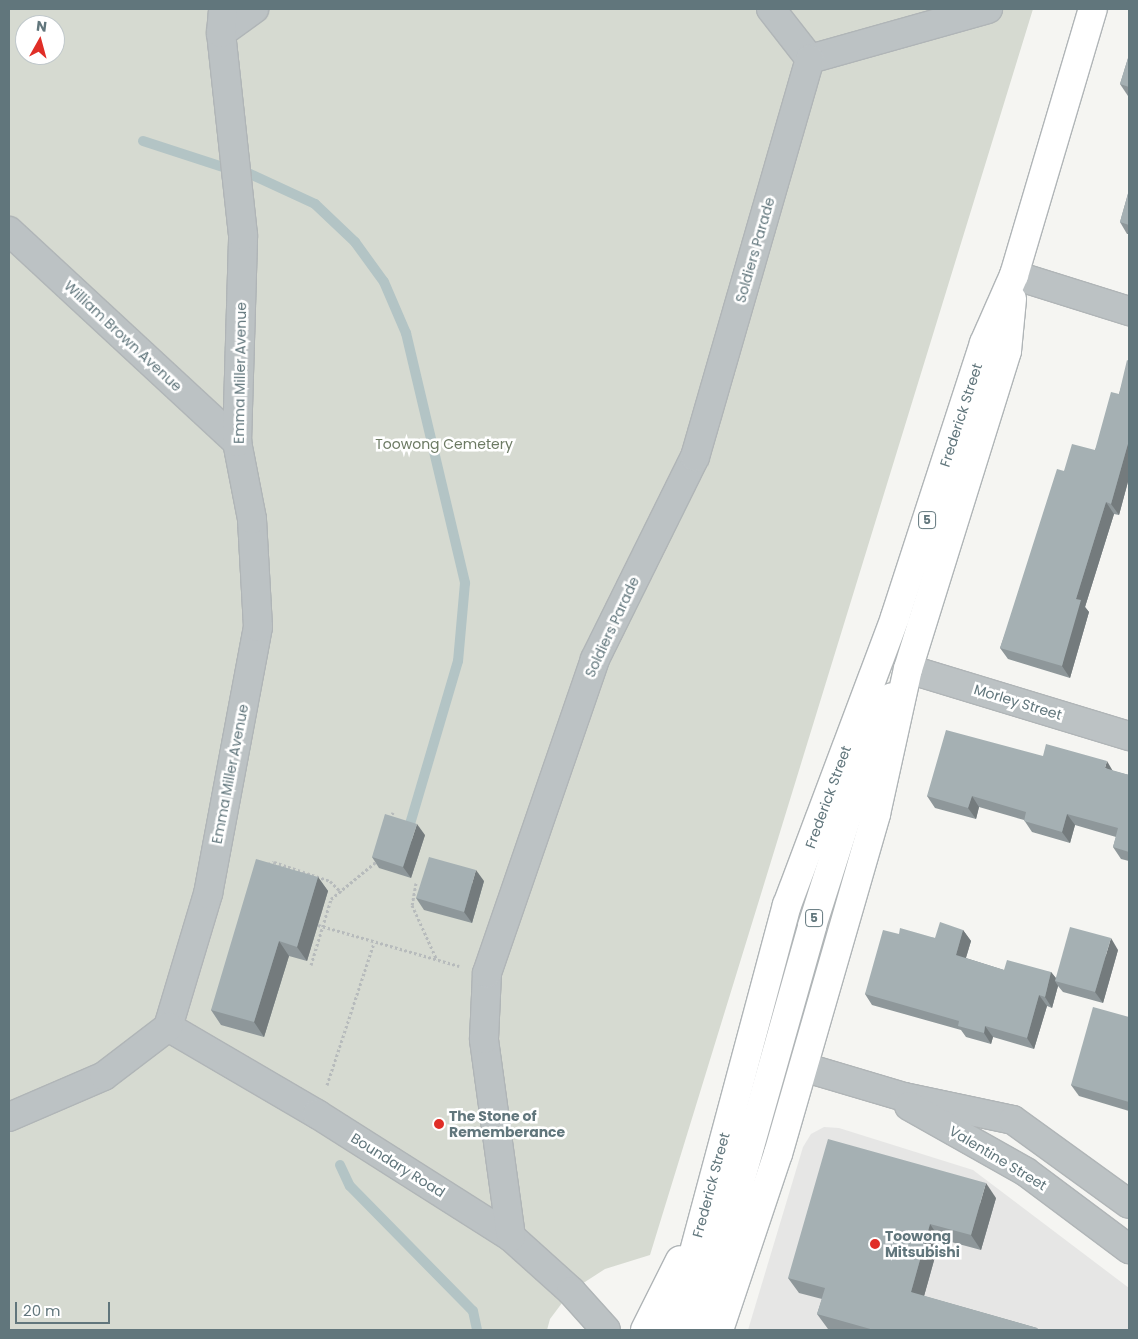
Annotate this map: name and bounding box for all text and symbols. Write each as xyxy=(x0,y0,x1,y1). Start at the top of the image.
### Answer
north arrow xyxy=(15,15,65,65)
text: N xyxy=(35,16,48,37)
street label: Soldiers Parade xyxy=(732,195,778,305)
street label: William Brown Avenue xyxy=(61,277,185,395)
street label: Emma Miller Avenue xyxy=(230,302,250,444)
street label: Frederick Street xyxy=(936,361,986,469)
park label: Toowong Cemetery xyxy=(375,436,513,452)
road number: 5 xyxy=(917,510,937,530)
street label: Soldiers Parade xyxy=(581,574,643,680)
street label: Morley Street xyxy=(972,681,1064,723)
street label: Emma Miller Avenue xyxy=(208,703,252,845)
street label: Frederick Street xyxy=(802,743,854,851)
road number: 5 xyxy=(804,908,824,928)
place label: The Stone of Rememberance xyxy=(449,1108,565,1140)
marker: The Stone of Rememberance xyxy=(433,1118,445,1130)
street label: Valentine Street xyxy=(946,1122,1050,1194)
street label: Boundary Road xyxy=(348,1129,448,1201)
street label: Frederick Street xyxy=(689,1131,733,1239)
place label: Toowong Mitsubishi xyxy=(885,1228,960,1260)
marker: Toowong Mitsubishi xyxy=(869,1238,881,1250)
scale bar xyxy=(18,1292,112,1324)
text: 20 m xyxy=(23,1300,61,1321)

